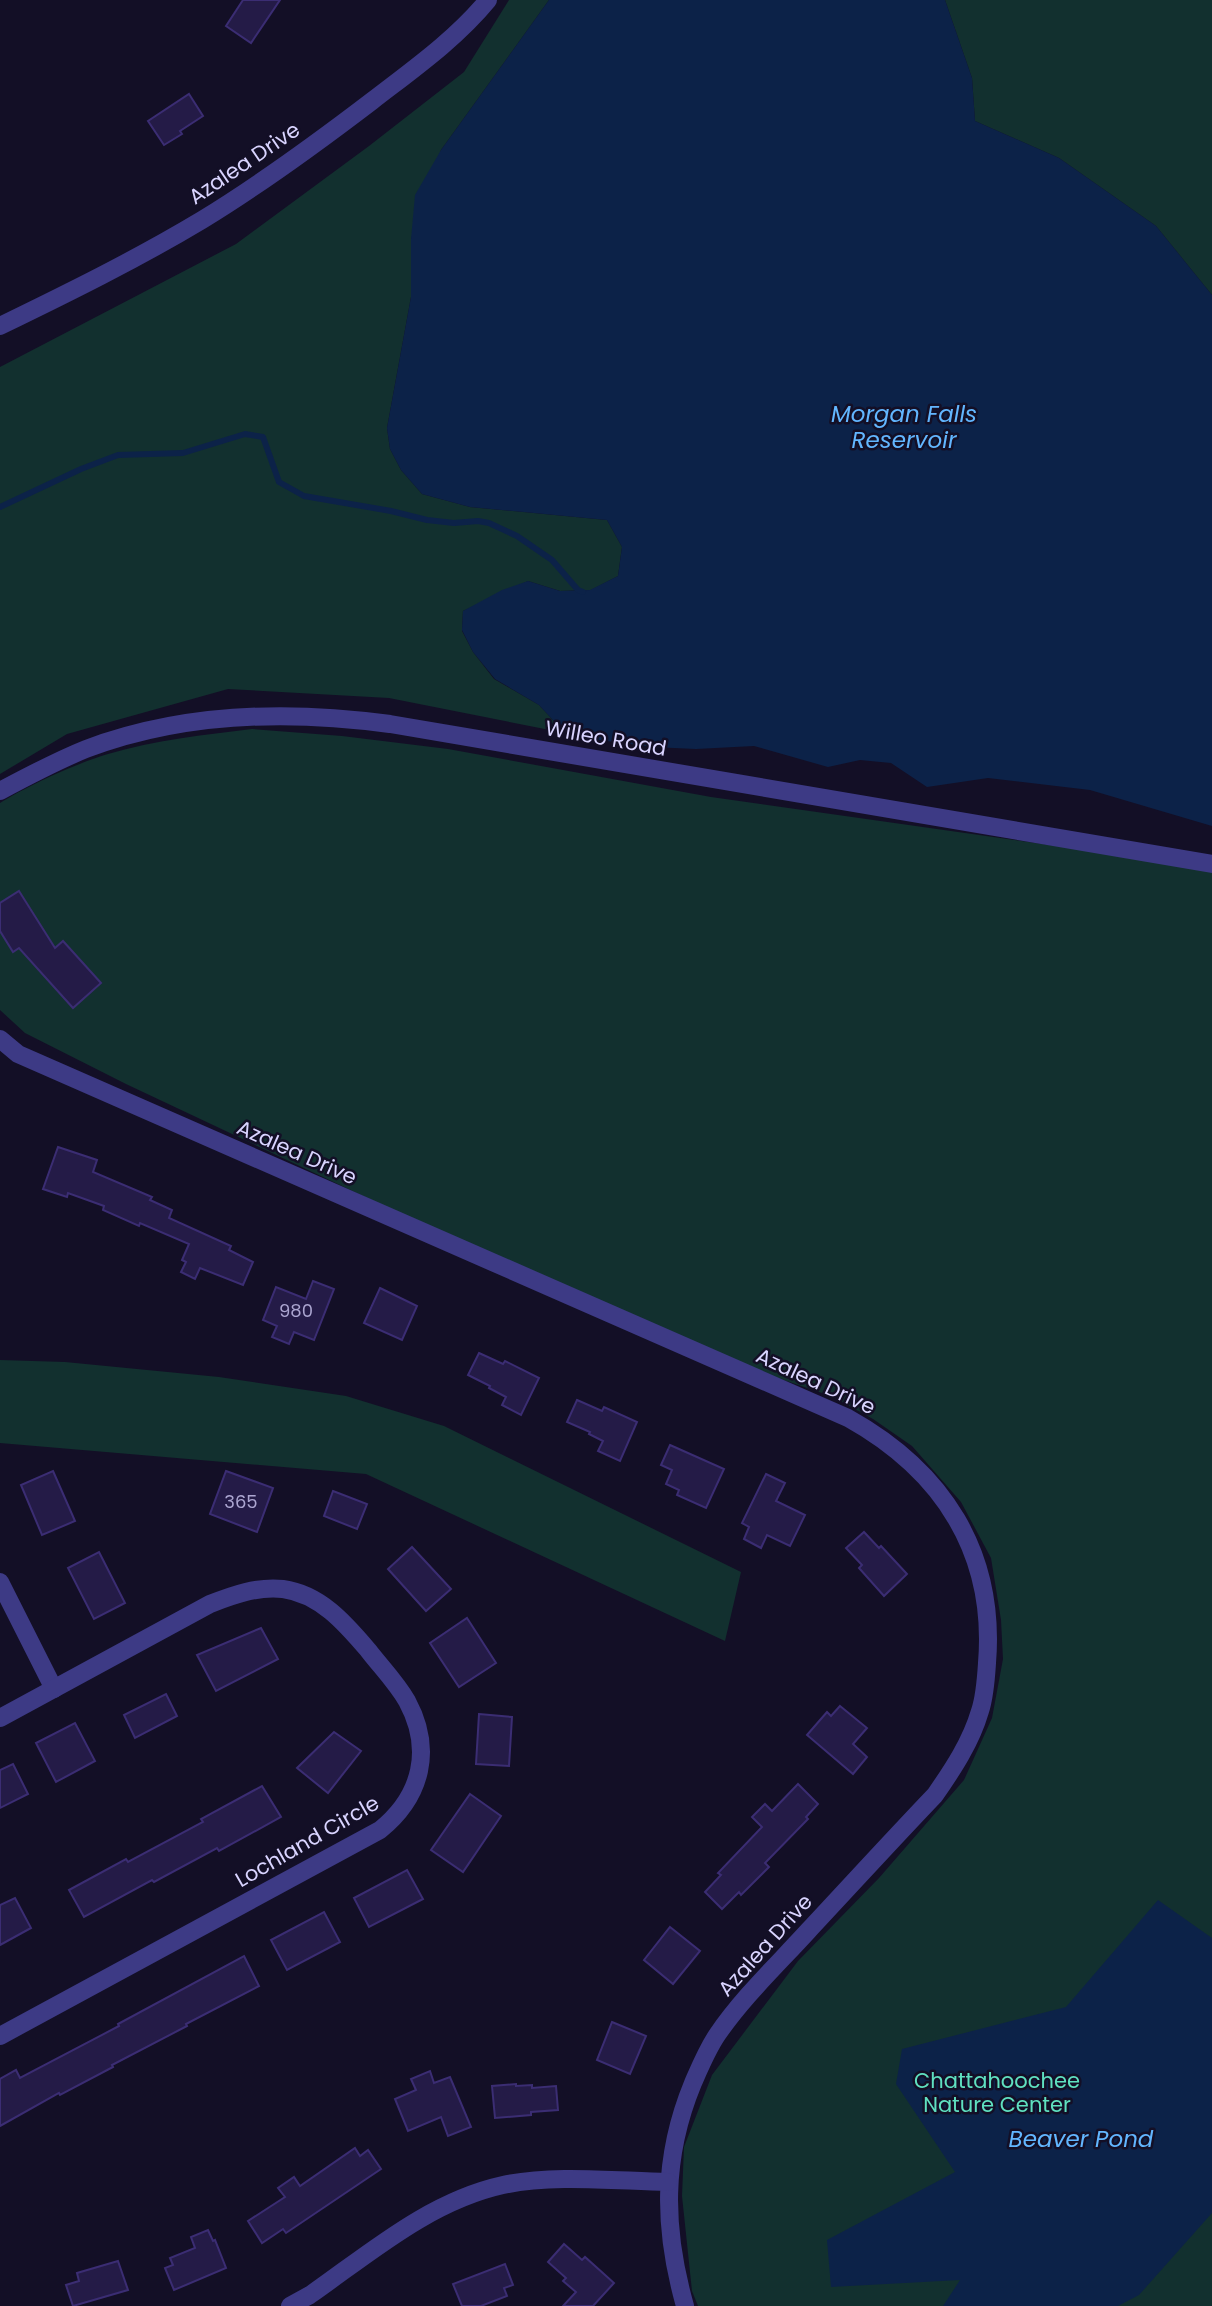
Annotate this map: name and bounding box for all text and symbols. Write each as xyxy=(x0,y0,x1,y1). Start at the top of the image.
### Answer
street label: Azalea Drive xyxy=(183,115,305,211)
water label: Morgan Falls Reservoir xyxy=(831,398,977,456)
street label: Willeo Road xyxy=(543,713,669,763)
street label: Azalea Drive xyxy=(232,1113,362,1191)
house number: 980 xyxy=(279,1298,313,1323)
street label: Azalea Drive xyxy=(752,1341,880,1421)
house number: 365 xyxy=(224,1489,258,1514)
street label: Lochland Circle xyxy=(230,1788,384,1894)
street label: Azalea Drive xyxy=(711,1888,819,2002)
park label: Chattahoochee Nature Center xyxy=(914,2066,1080,2119)
water label: Beaver Pond xyxy=(1009,2123,1154,2155)

